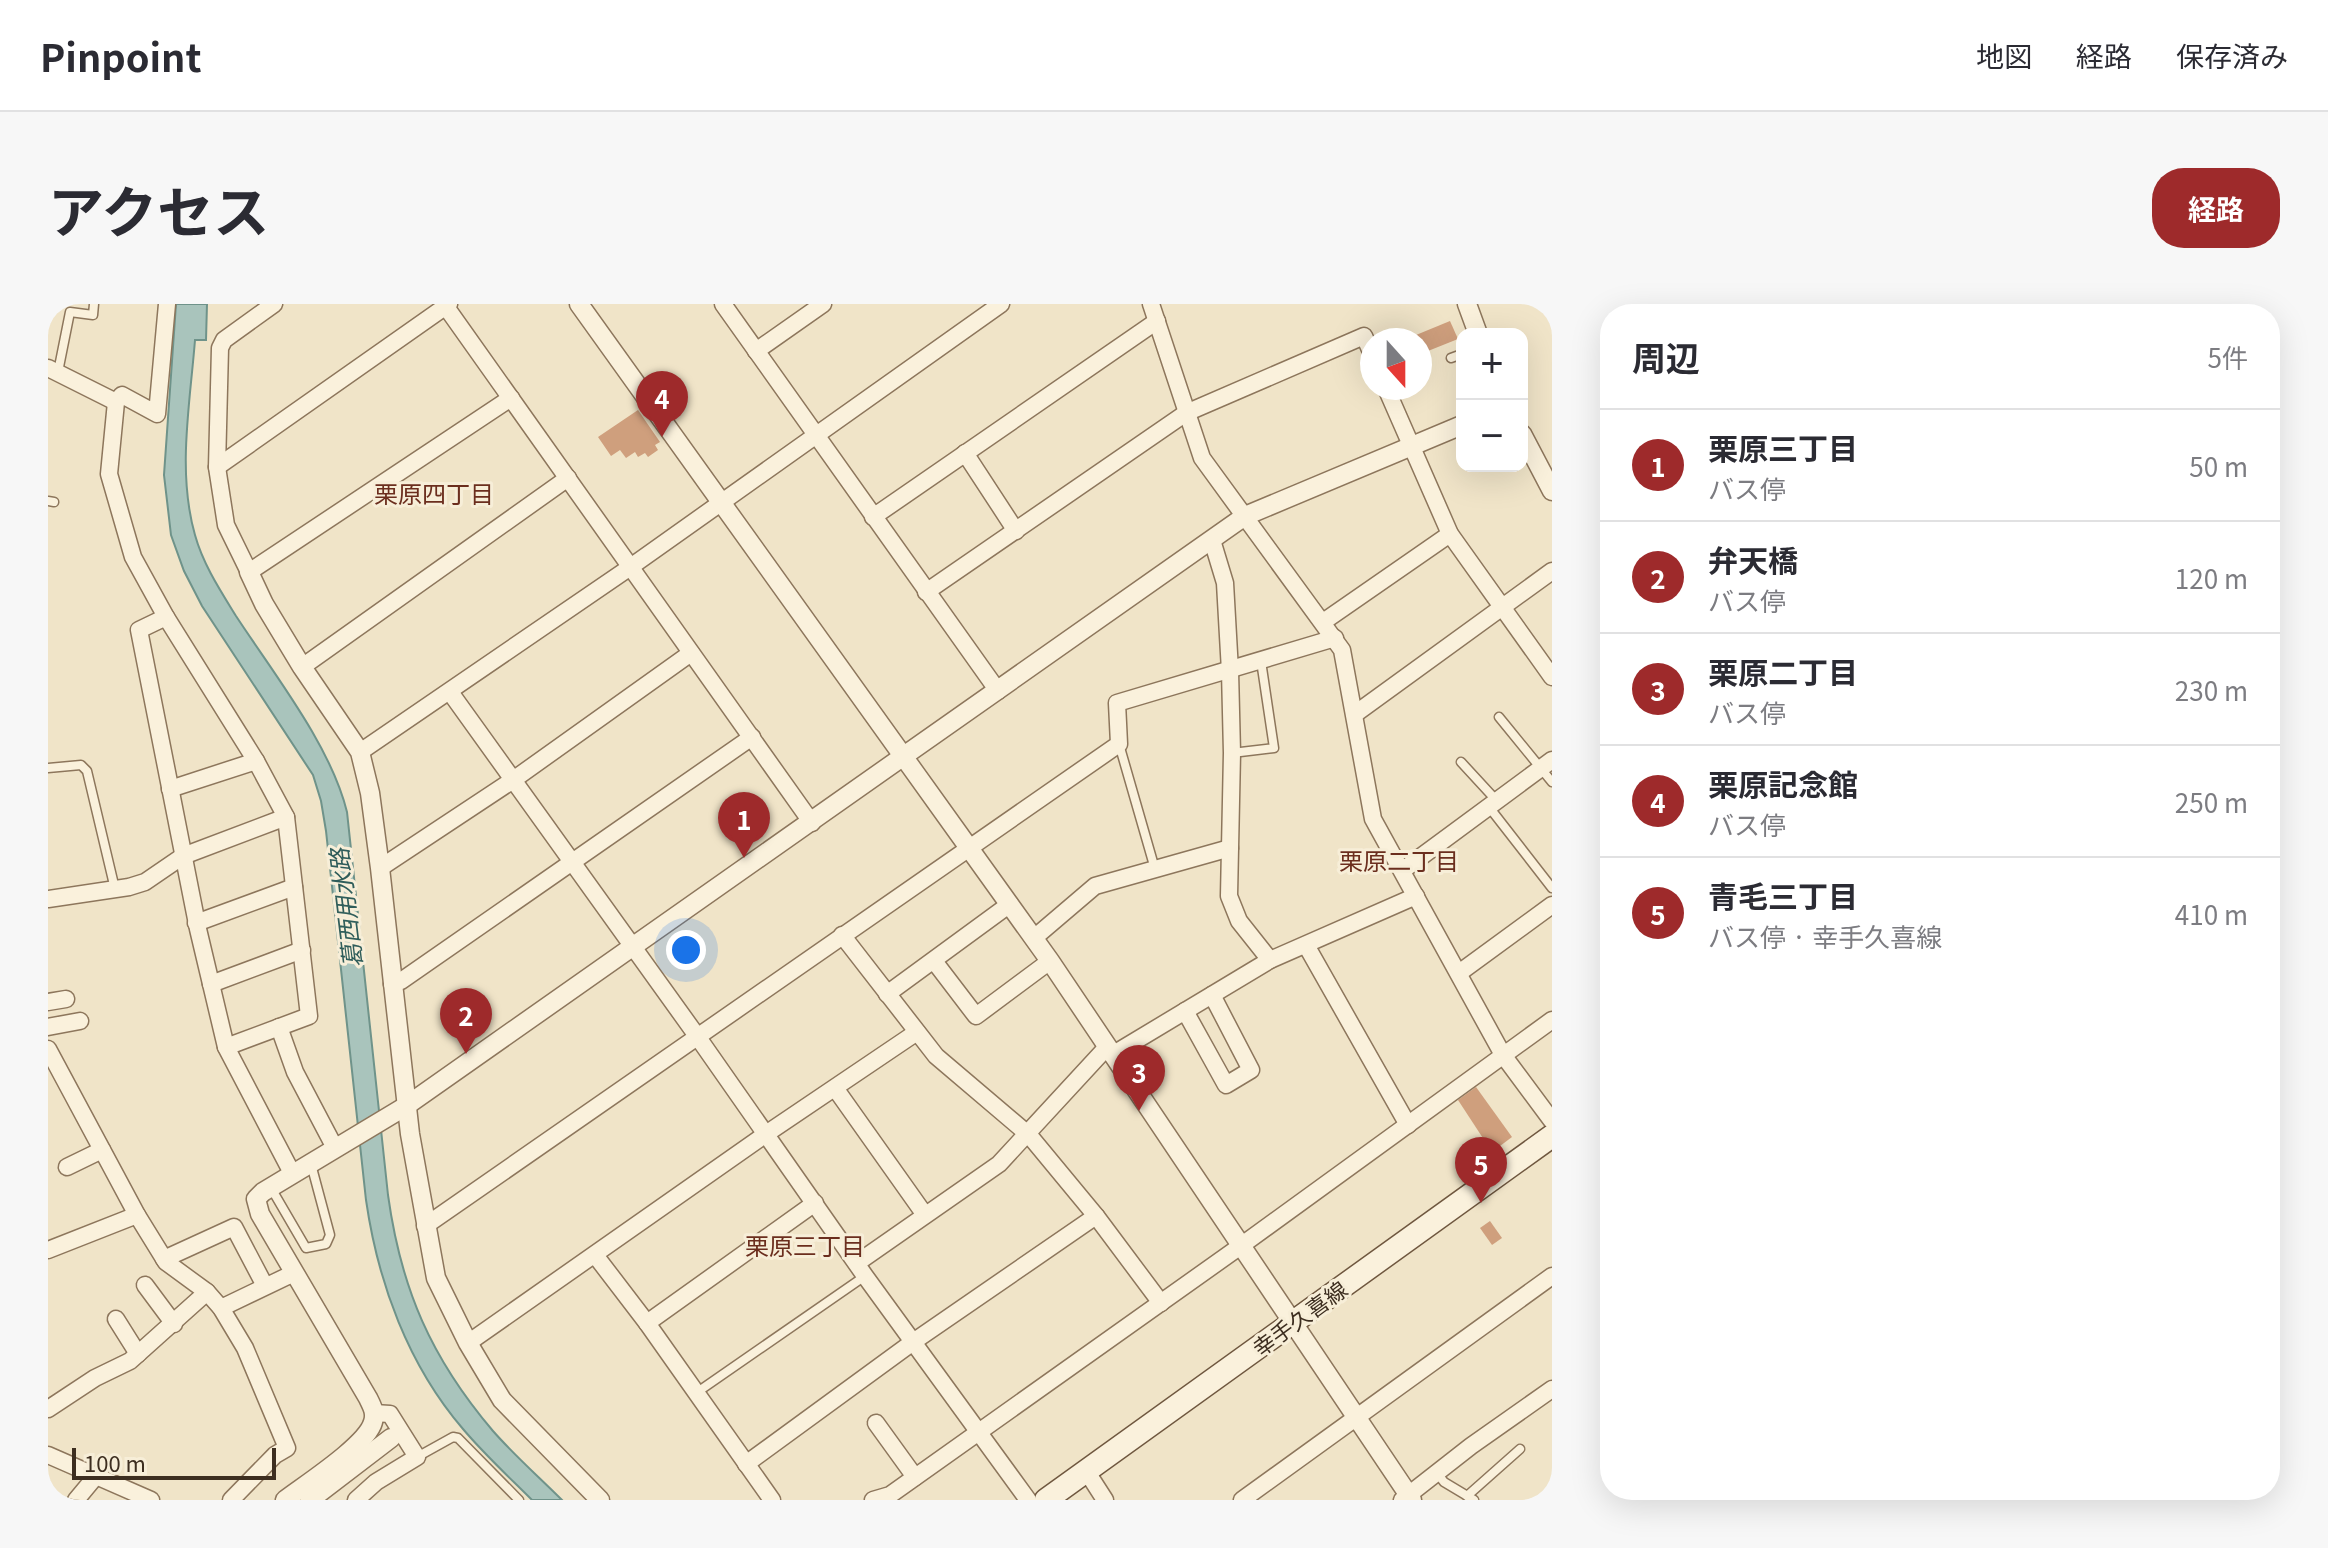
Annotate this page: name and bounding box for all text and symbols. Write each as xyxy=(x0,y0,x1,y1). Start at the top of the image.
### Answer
text: Pinpoint xyxy=(40,28,201,83)
text: 地図 xyxy=(1976,35,2032,75)
text: 経路 xyxy=(2076,35,2132,75)
text: 保存済み xyxy=(2176,35,2288,75)
text: アクセス xyxy=(48,168,269,249)
button: 経路 xyxy=(2152,168,2280,248)
north arrow xyxy=(1360,328,1432,400)
map controls xyxy=(1456,328,1528,472)
button: + xyxy=(1456,328,1528,400)
text: 周辺 xyxy=(1632,332,1700,381)
text: 5件 xyxy=(2208,338,2248,375)
pin: 4 xyxy=(636,371,688,437)
button: − xyxy=(1456,400,1528,472)
text: 栗原三丁目 xyxy=(1708,425,1858,469)
text: 1 xyxy=(1650,447,1666,484)
text: 50 m xyxy=(2189,447,2248,484)
text: バス停 xyxy=(1708,469,1786,506)
district label: 栗原四丁目 xyxy=(374,475,494,510)
text: 弁天橋 xyxy=(1708,537,1798,581)
text: 2 xyxy=(1650,559,1666,596)
text: 120 m xyxy=(2175,559,2248,596)
text: バス停 xyxy=(1708,581,1786,618)
text: 栗原二丁目 xyxy=(1708,649,1858,693)
text: 3 xyxy=(1650,671,1666,708)
text: 230 m xyxy=(2175,671,2248,708)
text: バス停 xyxy=(1708,693,1786,730)
text: 栗原記念館 xyxy=(1708,761,1858,805)
text: 4 xyxy=(1650,783,1666,820)
text: 250 m xyxy=(2175,783,2248,820)
pin: 1 xyxy=(718,792,770,858)
text: バス停 xyxy=(1708,805,1786,842)
district label: 栗原二丁目 xyxy=(1339,842,1459,877)
water label: 葛西用水路 xyxy=(320,845,369,970)
text: 青毛三丁目 xyxy=(1708,873,1858,917)
text: 5 xyxy=(1650,895,1666,932)
text: 410 m xyxy=(2175,895,2248,932)
text: バス停 · 幸手久喜線 xyxy=(1708,917,1942,954)
your location xyxy=(666,930,706,970)
pin: 2 xyxy=(440,988,492,1054)
pin: 3 xyxy=(1113,1045,1165,1111)
pin: 5 xyxy=(1455,1137,1507,1203)
district label: 栗原三丁目 xyxy=(745,1227,865,1262)
street label: 幸手久喜線 xyxy=(1245,1272,1353,1363)
scale bar xyxy=(72,1444,276,1480)
text: 100 m xyxy=(84,1446,146,1478)

